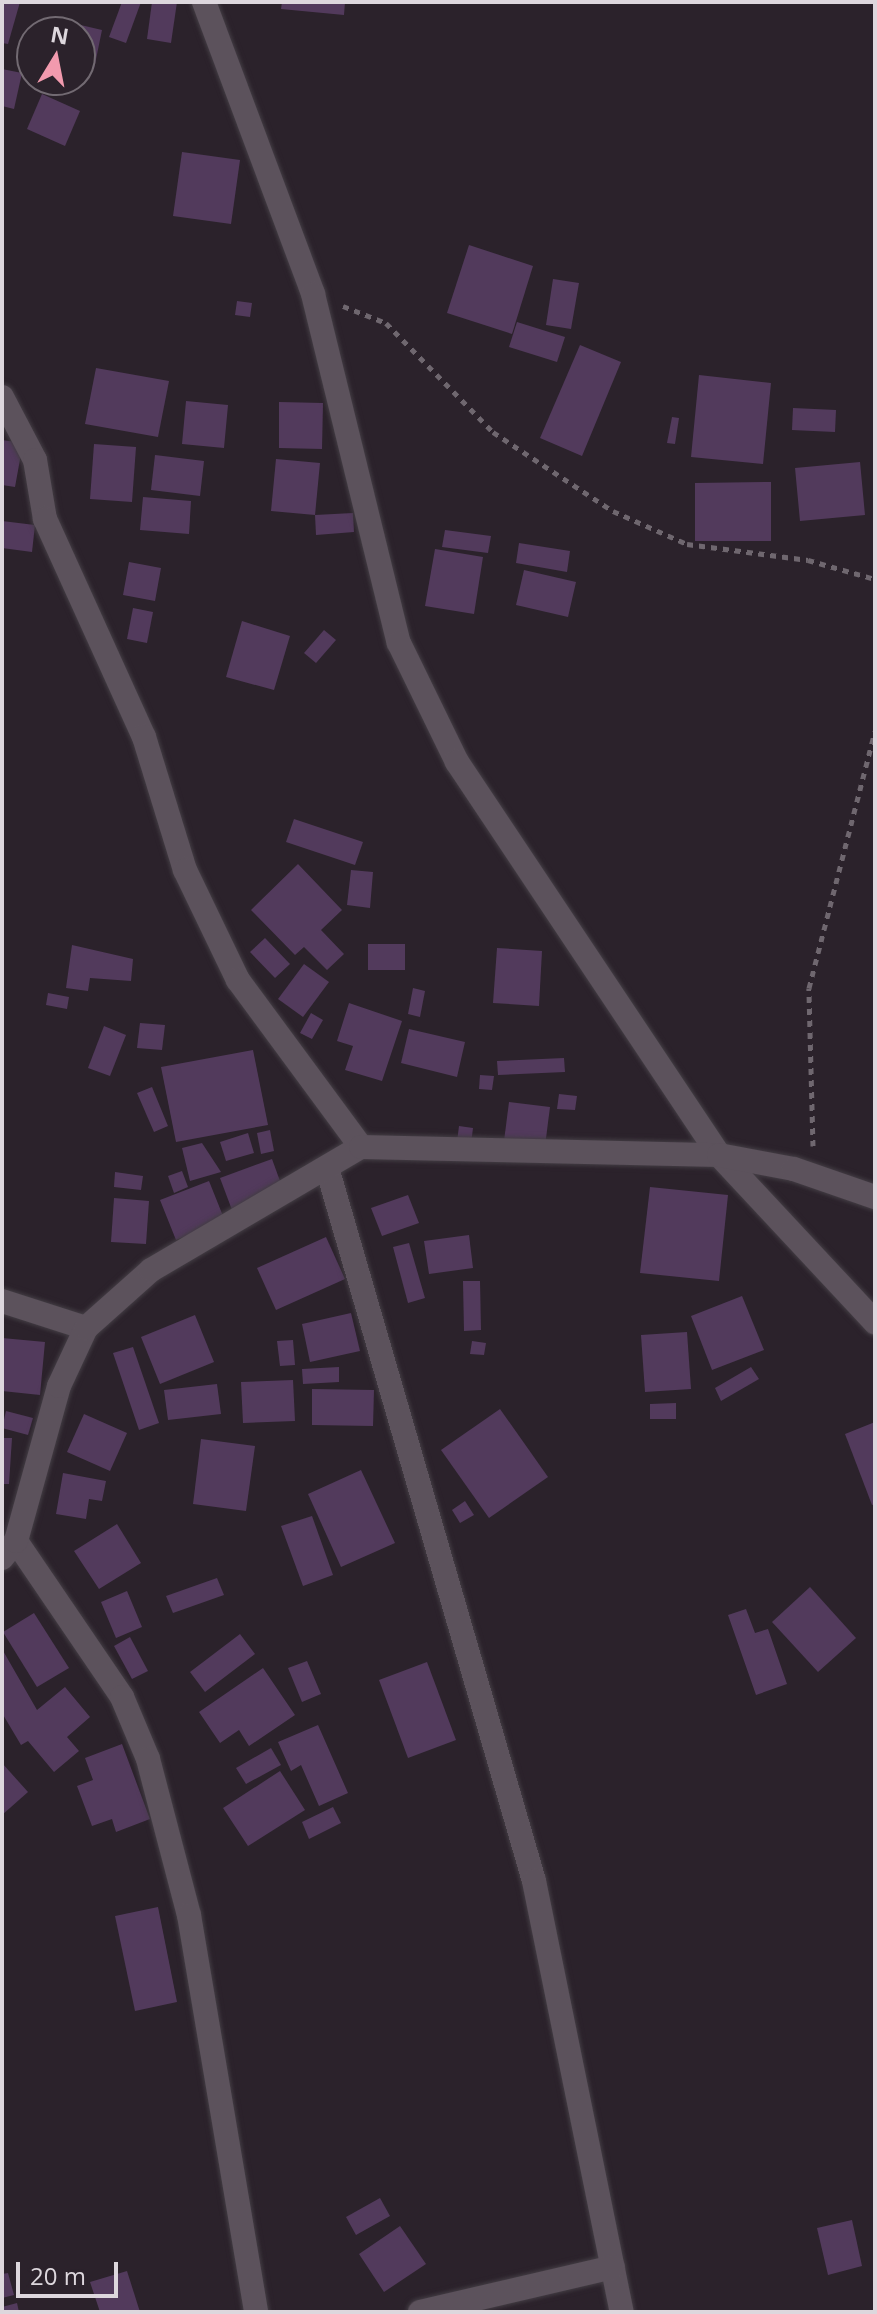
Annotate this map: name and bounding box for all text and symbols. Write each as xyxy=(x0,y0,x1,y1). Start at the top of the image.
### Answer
north arrow xyxy=(16,16,96,96)
text: N xyxy=(48,18,71,51)
scale bar xyxy=(20,2246,122,2296)
text: 20 m xyxy=(30,2259,86,2292)

